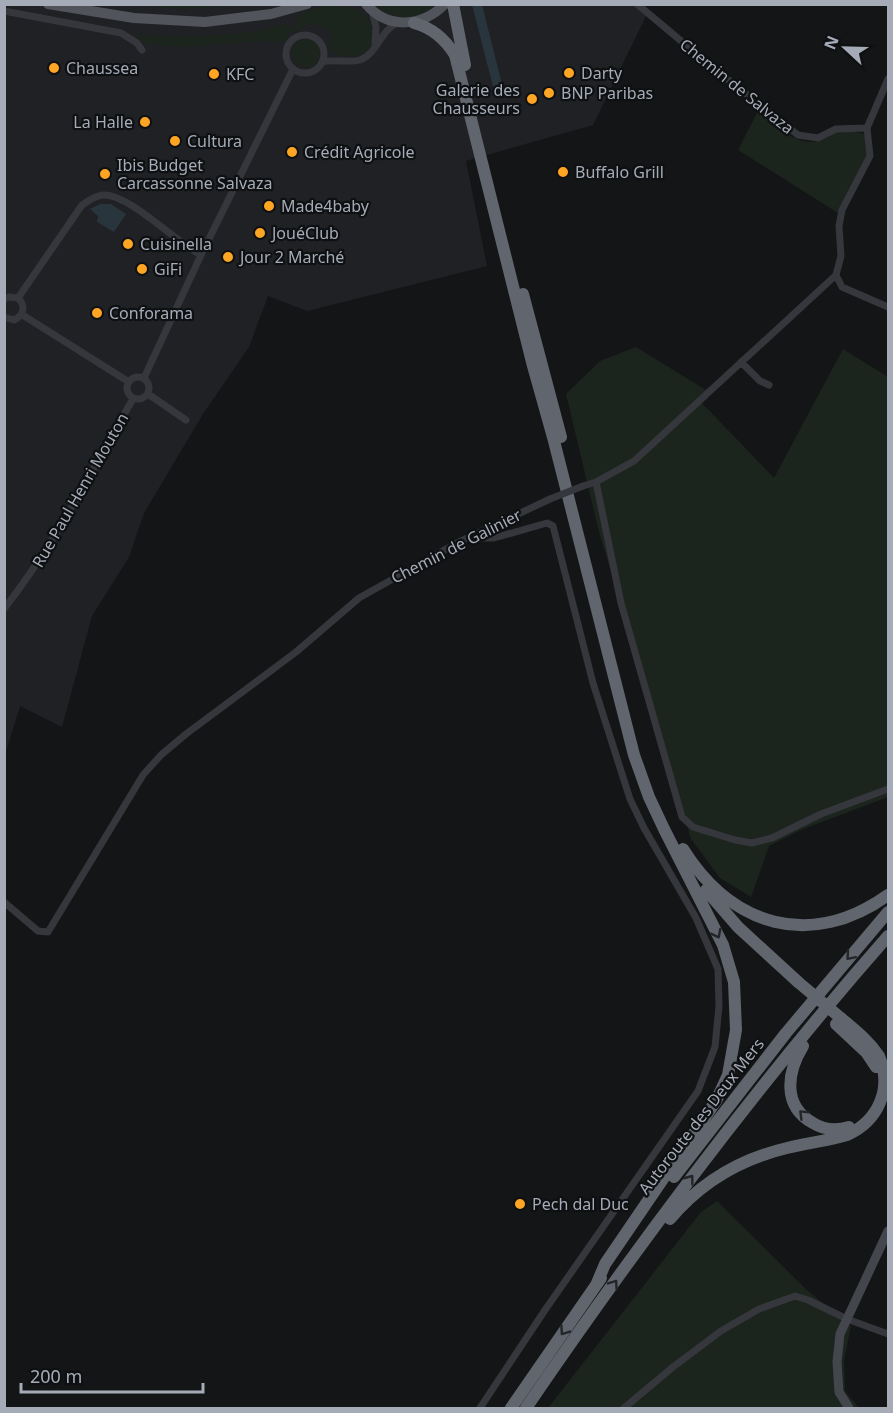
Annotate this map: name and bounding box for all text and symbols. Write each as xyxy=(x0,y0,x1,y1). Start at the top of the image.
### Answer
north arrow xyxy=(815,18,875,78)
text: N xyxy=(818,32,844,53)
street label: Chemin de Salvaza xyxy=(675,33,799,139)
place label: Chaussea xyxy=(66,57,138,79)
marker: Chaussea xyxy=(47,61,61,75)
place label: Darty xyxy=(581,62,623,84)
place label: KFC xyxy=(226,63,254,85)
marker: Darty xyxy=(562,66,576,80)
marker: KFC xyxy=(207,67,221,81)
place label: Galerie des Chausseurs xyxy=(433,79,520,119)
place label: BNP Paribas xyxy=(561,82,653,104)
marker: BNP Paribas xyxy=(542,86,556,100)
marker: Galerie des Chausseurs xyxy=(525,92,539,106)
place label: La Halle xyxy=(73,111,133,133)
marker: La Halle xyxy=(138,115,152,129)
place label: Cultura xyxy=(187,130,242,152)
marker: Cultura xyxy=(168,134,182,148)
place label: Crédit Agricole xyxy=(304,141,415,163)
marker: Crédit Agricole xyxy=(285,145,299,159)
place label: Ibis Budget Carcassonne Salvaza xyxy=(117,154,273,194)
place label: Buffalo Grill xyxy=(575,161,664,183)
marker: Buffalo Grill xyxy=(556,165,570,179)
marker: Ibis Budget Carcassonne Salvaza xyxy=(98,167,112,181)
place label: Made4baby xyxy=(281,195,370,217)
marker: Made4baby xyxy=(262,199,276,213)
place label: JouéClub xyxy=(270,222,339,244)
marker: JouéClub xyxy=(253,226,267,240)
place label: Cuisinella xyxy=(140,233,212,255)
marker: Cuisinella xyxy=(121,237,135,251)
place label: Jour 2 Marché xyxy=(238,246,344,268)
marker: Jour 2 Marché xyxy=(221,250,235,264)
place label: GiFi xyxy=(154,258,182,280)
marker: GiFi xyxy=(135,262,149,276)
place label: Conforama xyxy=(109,302,193,324)
marker: Conforama xyxy=(90,306,104,320)
street label: Rue Paul Henri Mouton xyxy=(27,409,133,571)
street label: Chemin de Galinier xyxy=(387,503,525,588)
one-way arrow xyxy=(710,927,721,938)
one-way arrow xyxy=(847,949,858,960)
street label: Autoroute des Deux Mers xyxy=(633,1034,769,1198)
one-way arrow xyxy=(799,1110,809,1121)
one-way arrow xyxy=(683,1175,694,1186)
place label: Pech dal Duc xyxy=(532,1193,629,1215)
marker: Pech dal Duc xyxy=(513,1197,527,1211)
one-way arrow xyxy=(607,1279,618,1290)
one-way arrow xyxy=(560,1325,571,1336)
scale bar xyxy=(21,1356,202,1394)
text: 200 m xyxy=(30,1364,82,1388)

